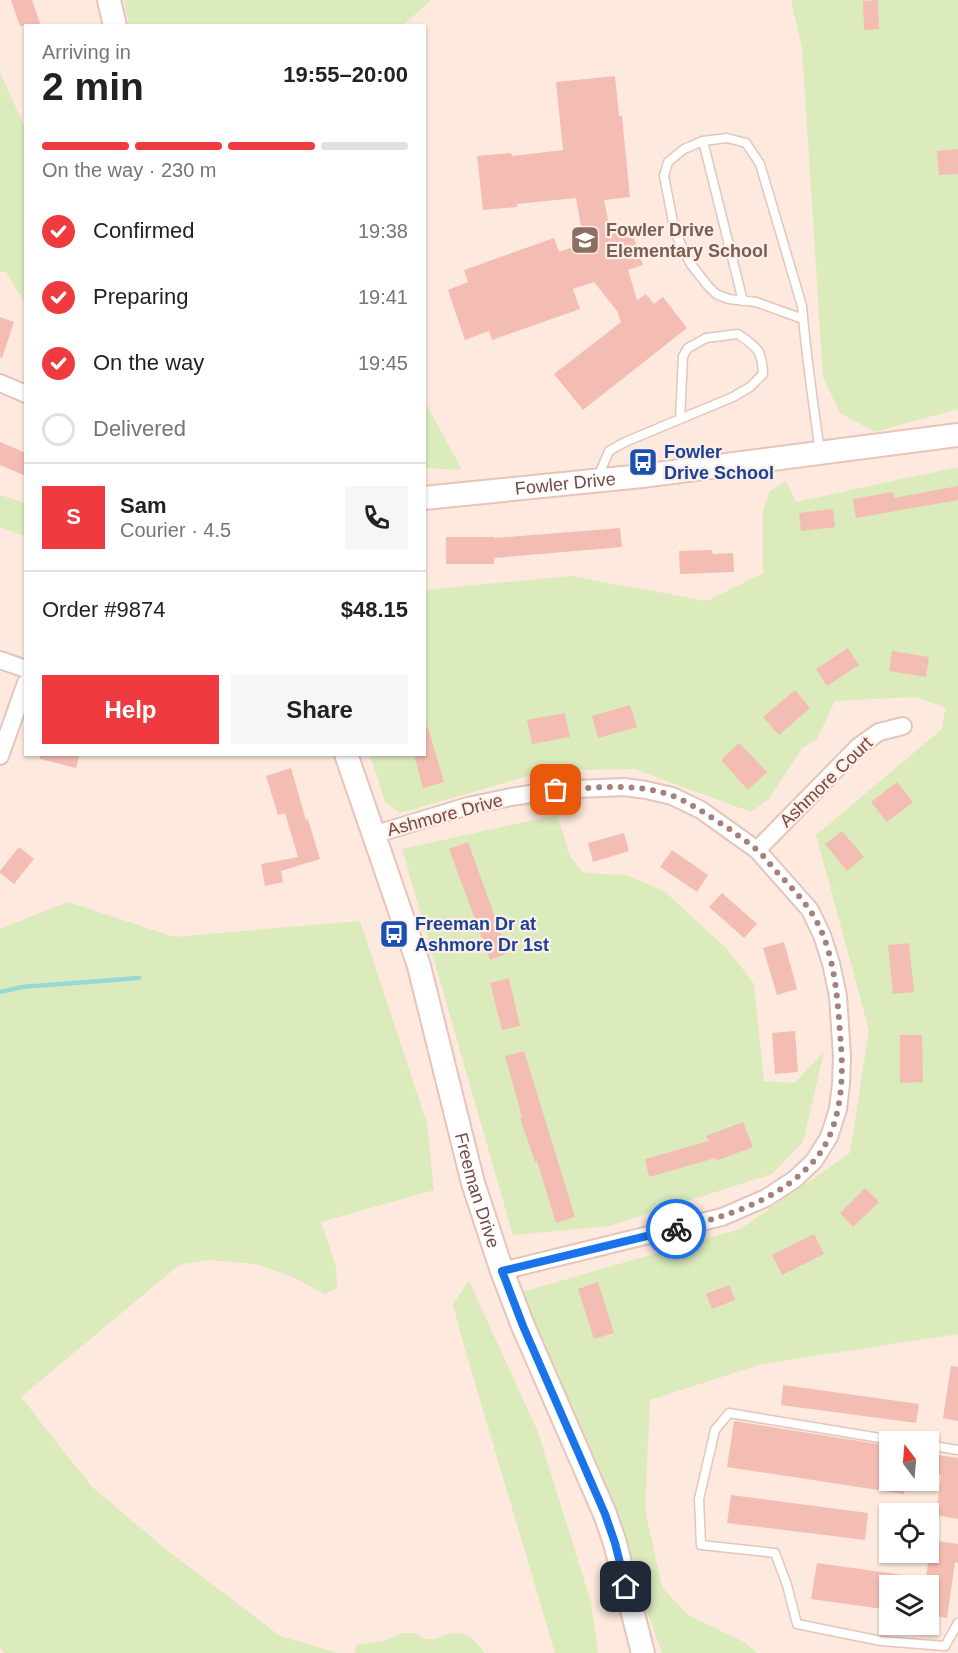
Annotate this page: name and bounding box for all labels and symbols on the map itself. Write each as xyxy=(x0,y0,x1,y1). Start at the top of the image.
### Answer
place label: Fowler Drive Elementary School xyxy=(606,220,768,261)
school or university icon: Fowler Drive Elementary School xyxy=(569,224,601,256)
place label: Fowler Drive School xyxy=(664,442,774,483)
bus stop icon: Fowler Drive School xyxy=(627,446,659,478)
street label: Fowler Drive xyxy=(514,469,617,499)
street label: Ashmore Court xyxy=(776,733,876,831)
pin xyxy=(530,764,581,815)
street label: Ashmore Drive xyxy=(385,790,505,840)
place label: Freeman Dr at Ashmore Dr 1st xyxy=(415,914,549,955)
bus stop icon: Freeman Dr at Ashmore Dr 1st xyxy=(378,918,410,950)
street label: Freeman Drive xyxy=(451,1131,504,1250)
courier xyxy=(646,1199,706,1259)
north arrow xyxy=(879,1431,939,1491)
pin xyxy=(600,1561,651,1612)

